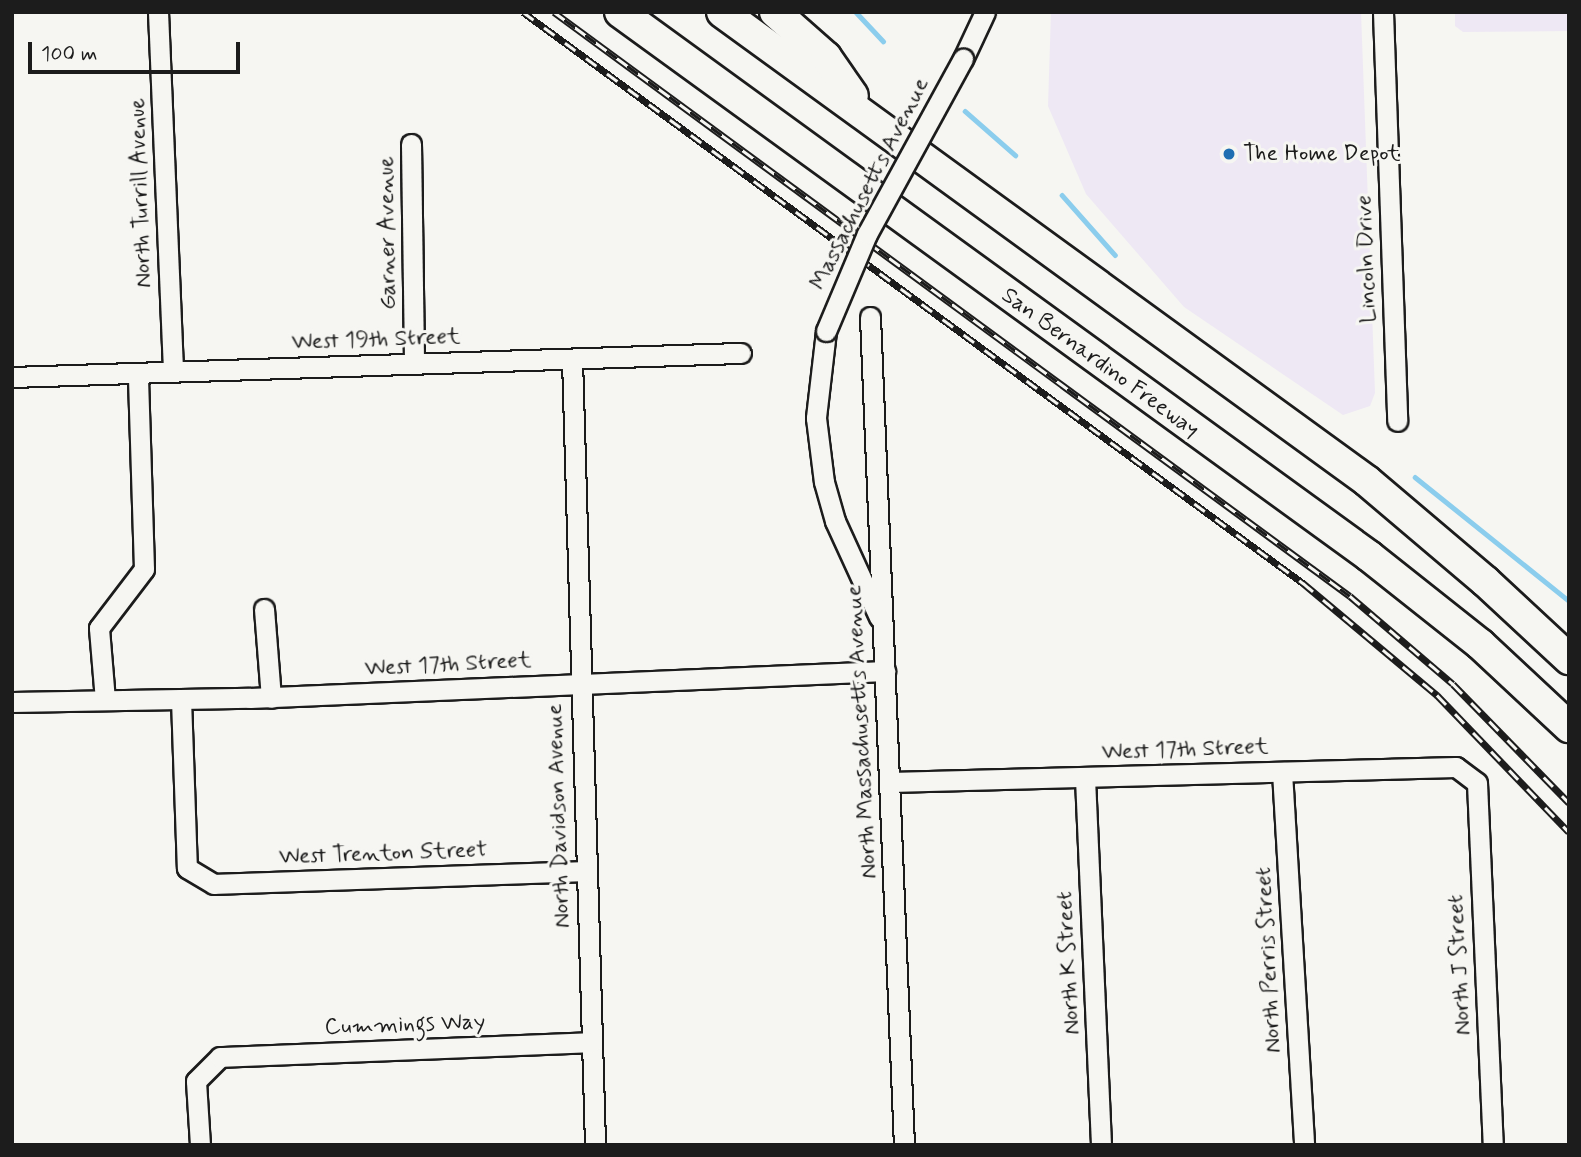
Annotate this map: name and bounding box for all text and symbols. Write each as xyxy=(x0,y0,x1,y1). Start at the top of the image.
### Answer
scale bar xyxy=(32,28,243,72)
text: 100 m xyxy=(41,40,97,68)
street label: Massachusetts Avenue xyxy=(806,76,934,292)
street label: North Turrill Avenue xyxy=(124,95,158,291)
place label: The Home Depot xyxy=(1243,140,1402,168)
marker: The Home Depot xyxy=(1221,146,1237,162)
street label: Garner Avenue xyxy=(373,157,403,309)
street label: Lincoln Drive xyxy=(1351,195,1383,323)
street label: San Bernardino Freeway xyxy=(990,278,1210,448)
street label: West 19th Street xyxy=(291,323,461,357)
street label: North Massachusetts Avenue xyxy=(841,588,883,876)
street label: West 17th Street xyxy=(364,647,532,683)
street label: North Davidson Avenue xyxy=(541,703,577,929)
street label: West 17th Street xyxy=(1101,733,1269,767)
street label: West Trenton Street xyxy=(279,837,487,871)
street label: North Perris Street xyxy=(1250,864,1288,1056)
street label: North K Street xyxy=(1051,888,1087,1038)
street label: North J Street xyxy=(1442,892,1478,1038)
street label: Cummings Way xyxy=(324,1008,486,1042)

